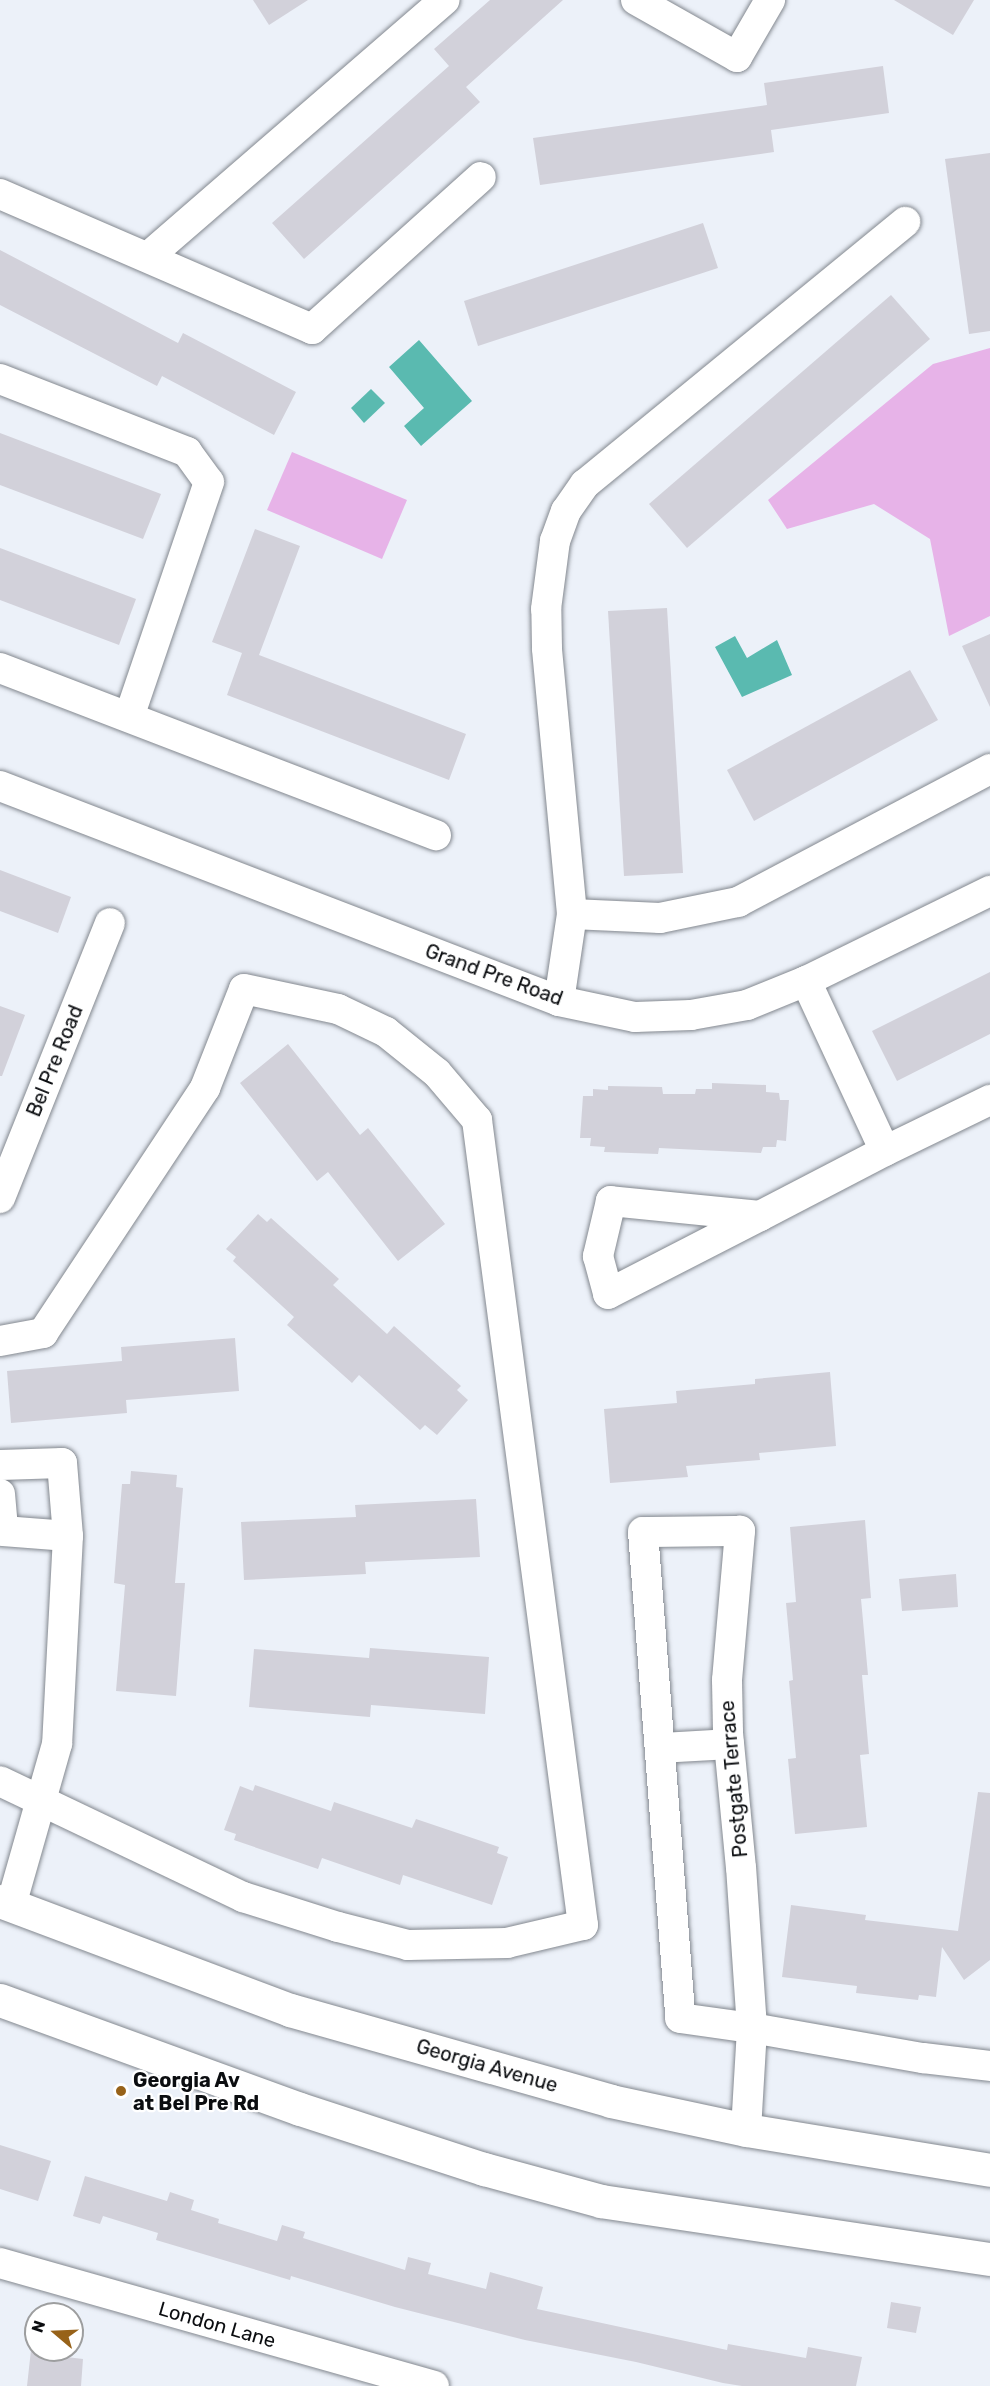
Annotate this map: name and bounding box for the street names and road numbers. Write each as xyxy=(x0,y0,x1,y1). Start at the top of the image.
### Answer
street label: Grand Pre Road xyxy=(422,939,566,1011)
street label: Bel Pre Road xyxy=(22,1002,88,1120)
street label: Postgate Terrace xyxy=(715,1699,753,1859)
street label: Georgia Avenue xyxy=(413,2034,561,2098)
street label: London Lane xyxy=(156,2297,278,2353)

